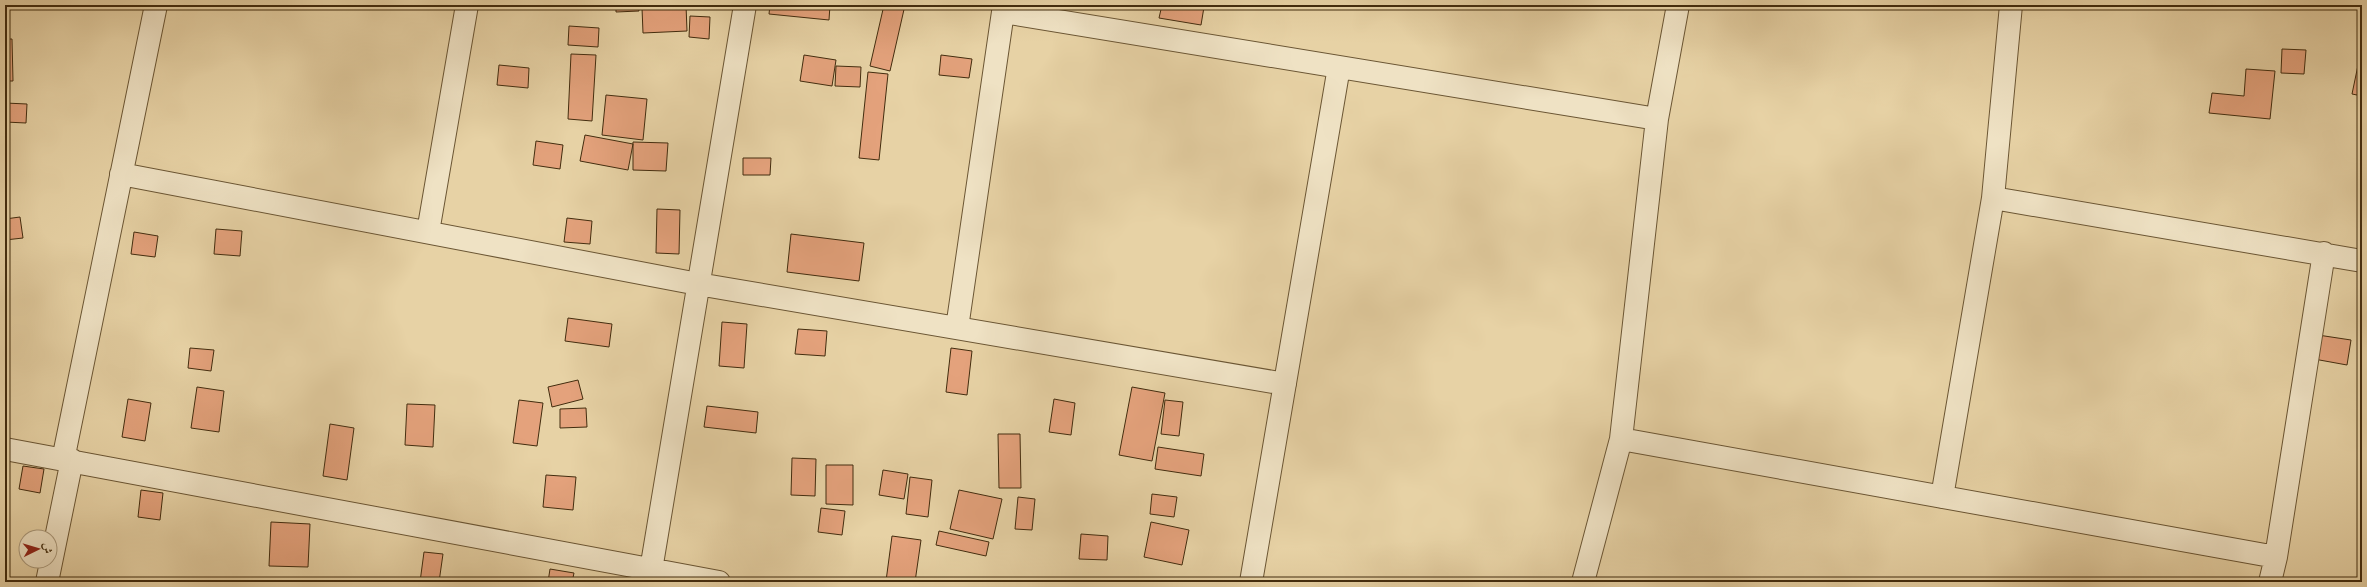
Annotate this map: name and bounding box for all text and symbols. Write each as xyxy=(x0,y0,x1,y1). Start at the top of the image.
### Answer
north arrow xyxy=(18,529,58,569)
text: ش xyxy=(40,542,55,554)

